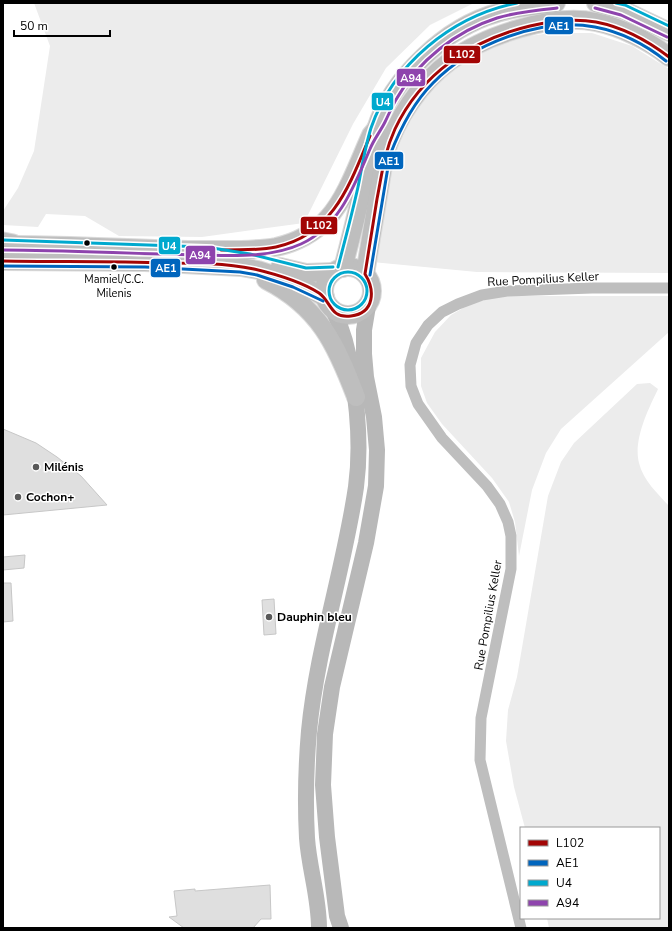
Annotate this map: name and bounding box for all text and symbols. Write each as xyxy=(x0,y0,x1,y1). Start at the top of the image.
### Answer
scale bar xyxy=(14,12,110,38)
line badge: AE1 xyxy=(544,16,574,35)
text: 50 m xyxy=(20,18,48,34)
text: AE1 xyxy=(548,19,570,34)
line badge: L102 xyxy=(443,45,481,64)
text: L102 xyxy=(449,47,475,62)
line badge: A94 xyxy=(396,68,426,87)
text: A94 xyxy=(400,71,422,86)
line badge: U4 xyxy=(371,92,394,111)
text: U4 xyxy=(376,95,391,110)
line badge: AE1 xyxy=(374,151,404,170)
text: AE1 xyxy=(378,154,400,169)
line badge: L102 xyxy=(300,216,338,235)
text: L102 xyxy=(306,218,332,233)
line badge: U4 xyxy=(158,236,181,255)
unlabelled marker xyxy=(82,238,92,248)
text: U4 xyxy=(162,239,177,254)
line badge: A94 xyxy=(185,245,216,265)
text: A94 xyxy=(189,248,211,263)
line badge: AE1 xyxy=(150,258,181,278)
text: AE1 xyxy=(155,261,177,276)
marker: Mamiel/C.C. Milenis xyxy=(109,262,119,272)
street label: Rue Pompilius Keller xyxy=(487,268,600,290)
place label: Mamiel/C.C. Milenis xyxy=(84,272,144,301)
place label: Milénis xyxy=(44,459,84,475)
marker: Milénis xyxy=(31,462,41,472)
place label: Cochon+ xyxy=(26,489,74,505)
marker: Cochon+ xyxy=(13,492,23,502)
street label: Rue Pompilius Keller xyxy=(470,558,506,671)
place label: Dauphin bleu xyxy=(277,609,352,625)
marker: Dauphin bleu xyxy=(264,612,274,622)
legend xyxy=(520,827,660,919)
text: L102 xyxy=(556,835,584,851)
text: AE1 xyxy=(556,855,579,871)
text: U4 xyxy=(556,875,572,891)
text: A94 xyxy=(556,895,579,911)

